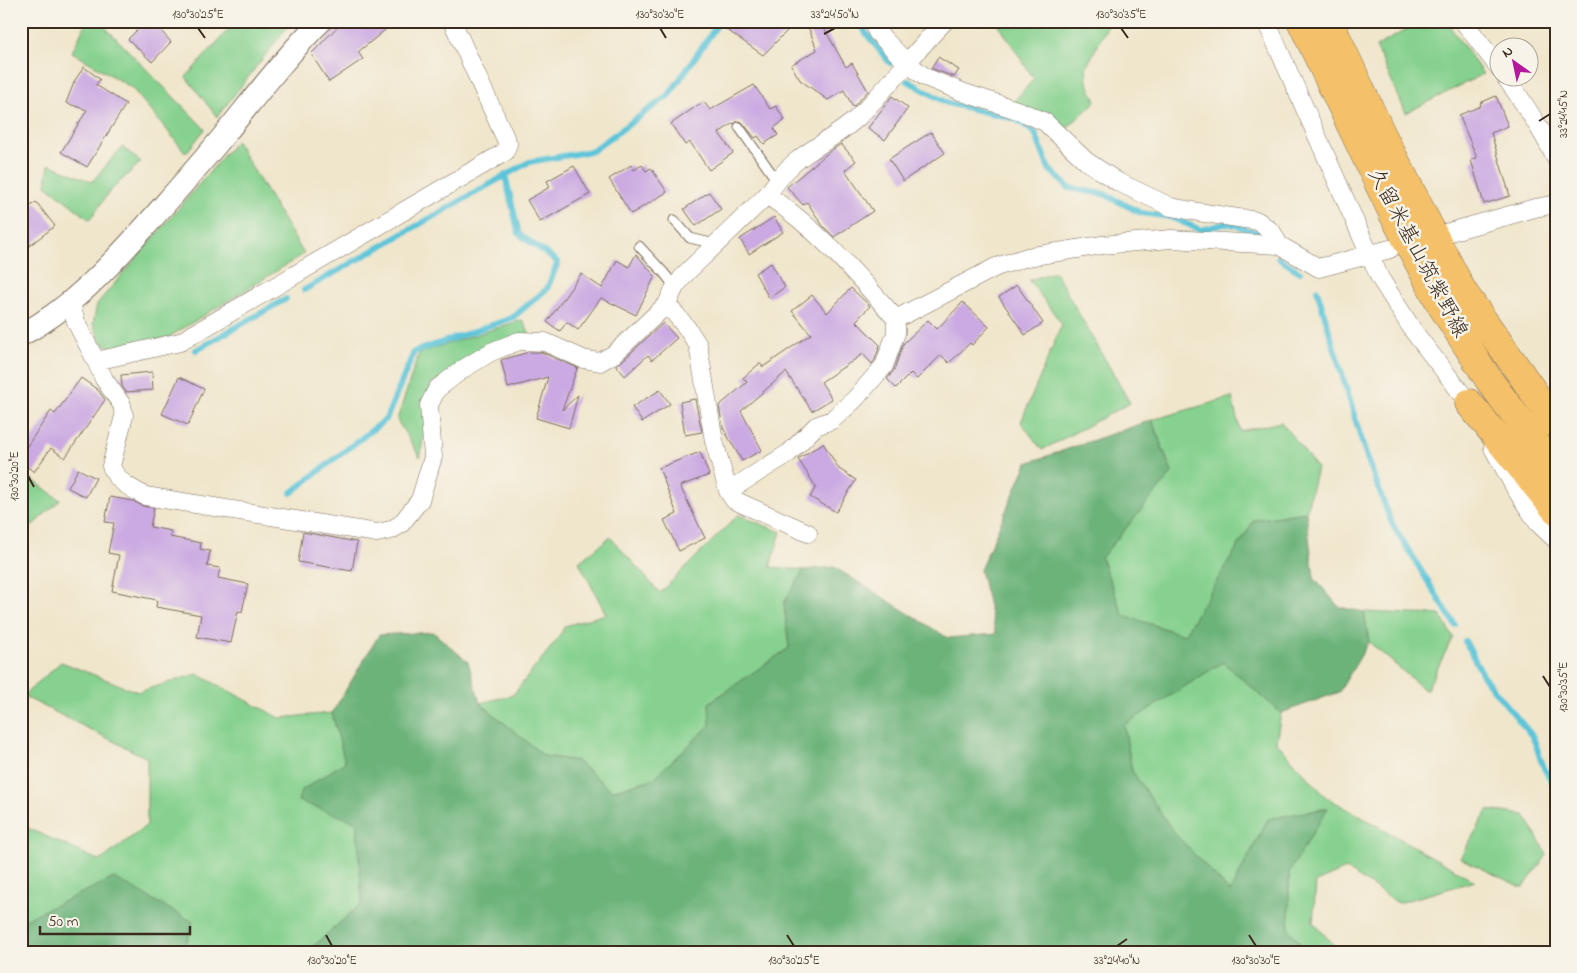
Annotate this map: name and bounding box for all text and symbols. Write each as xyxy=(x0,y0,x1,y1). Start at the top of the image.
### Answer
text: 130°30'25"E xyxy=(172,6,224,24)
text: 130°30'30"E xyxy=(636,6,684,24)
text: 33°24'50"N xyxy=(811,6,859,24)
text: 130°30'35"E xyxy=(1096,6,1146,24)
north arrow xyxy=(1490,38,1540,88)
text: N xyxy=(1498,41,1517,64)
text: 33°24'45"N xyxy=(1555,90,1573,138)
street label: 久留米基山筑紫野線 xyxy=(1359,163,1475,343)
text: 130°30'20"E xyxy=(6,451,24,501)
text: 130°30'35"E xyxy=(1555,662,1573,712)
scale bar xyxy=(40,903,190,935)
text: 50 m xyxy=(48,911,79,933)
text: 130°30'20"E xyxy=(307,952,357,970)
text: 130°30'25"E xyxy=(768,952,820,970)
text: 33°24'40"N xyxy=(1094,952,1140,970)
text: 130°30'30"E xyxy=(1232,952,1280,970)

